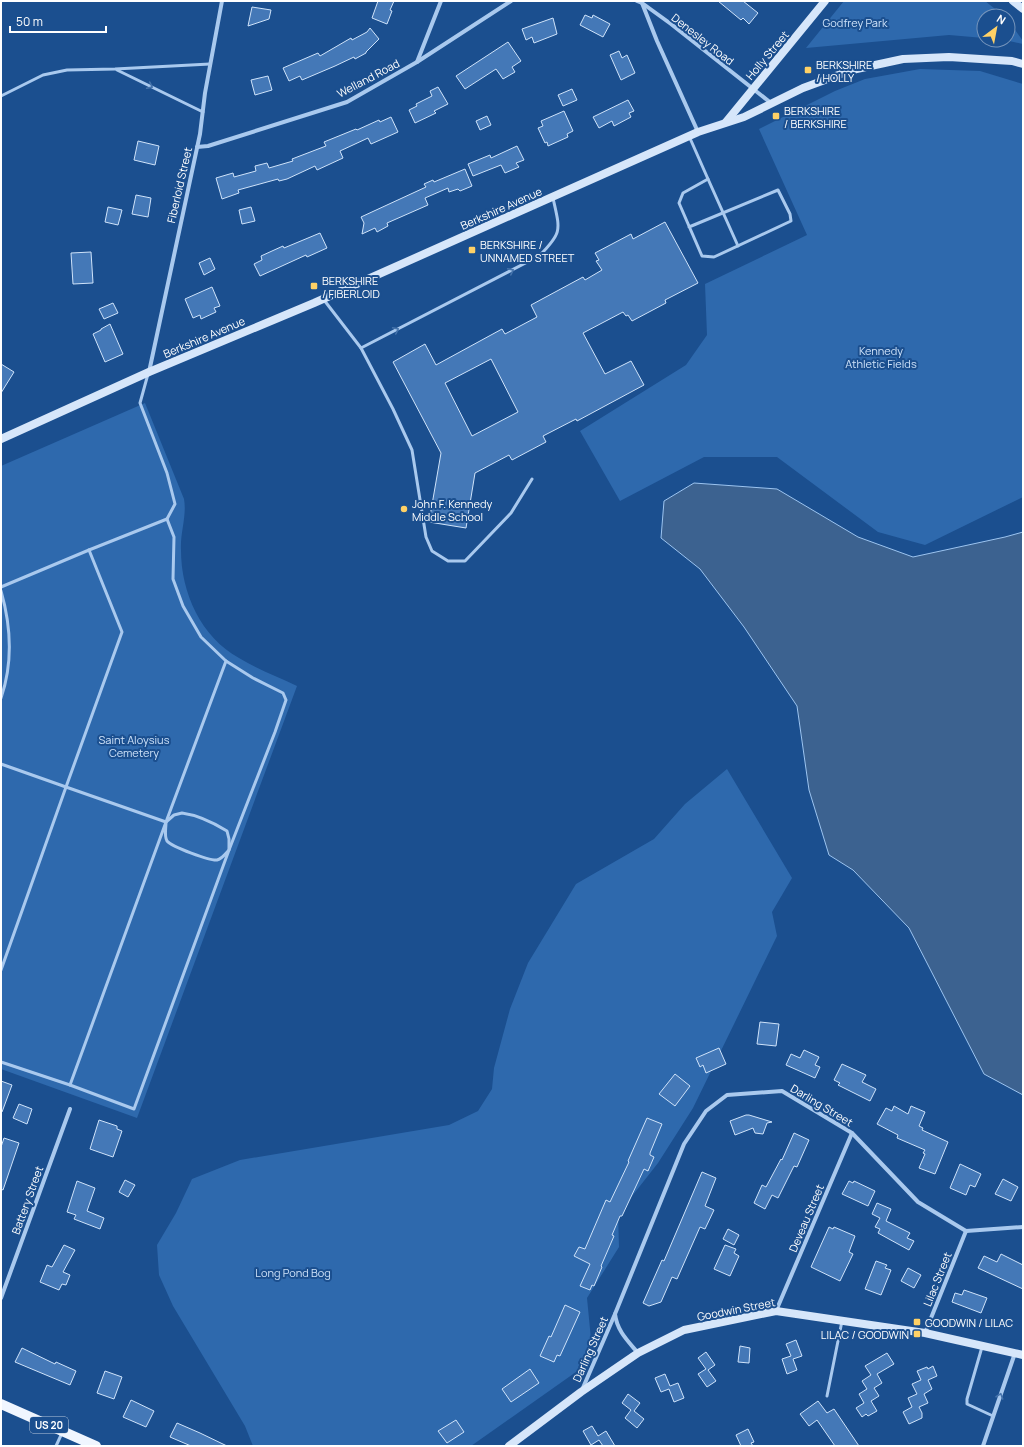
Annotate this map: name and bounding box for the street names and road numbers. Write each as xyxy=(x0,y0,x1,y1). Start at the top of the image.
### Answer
street label: Denesley Road xyxy=(669,10,737,68)
street label: Holly Street xyxy=(742,27,792,83)
street label: Welland Road xyxy=(334,55,402,101)
street label: Fiberloid Street xyxy=(163,145,195,225)
street label: Berkshire Avenue xyxy=(458,183,545,233)
street label: Berkshire Avenue xyxy=(161,313,248,361)
street label: Darling Street xyxy=(788,1081,856,1129)
street label: Battery Street xyxy=(8,1164,46,1236)
street label: Deveau Street xyxy=(785,1182,827,1254)
street label: Lilac Street xyxy=(919,1250,955,1308)
street label: Goodwin Street xyxy=(696,1294,776,1324)
street label: Darling Street xyxy=(569,1314,611,1384)
road number: US 20 xyxy=(30,1417,68,1433)

